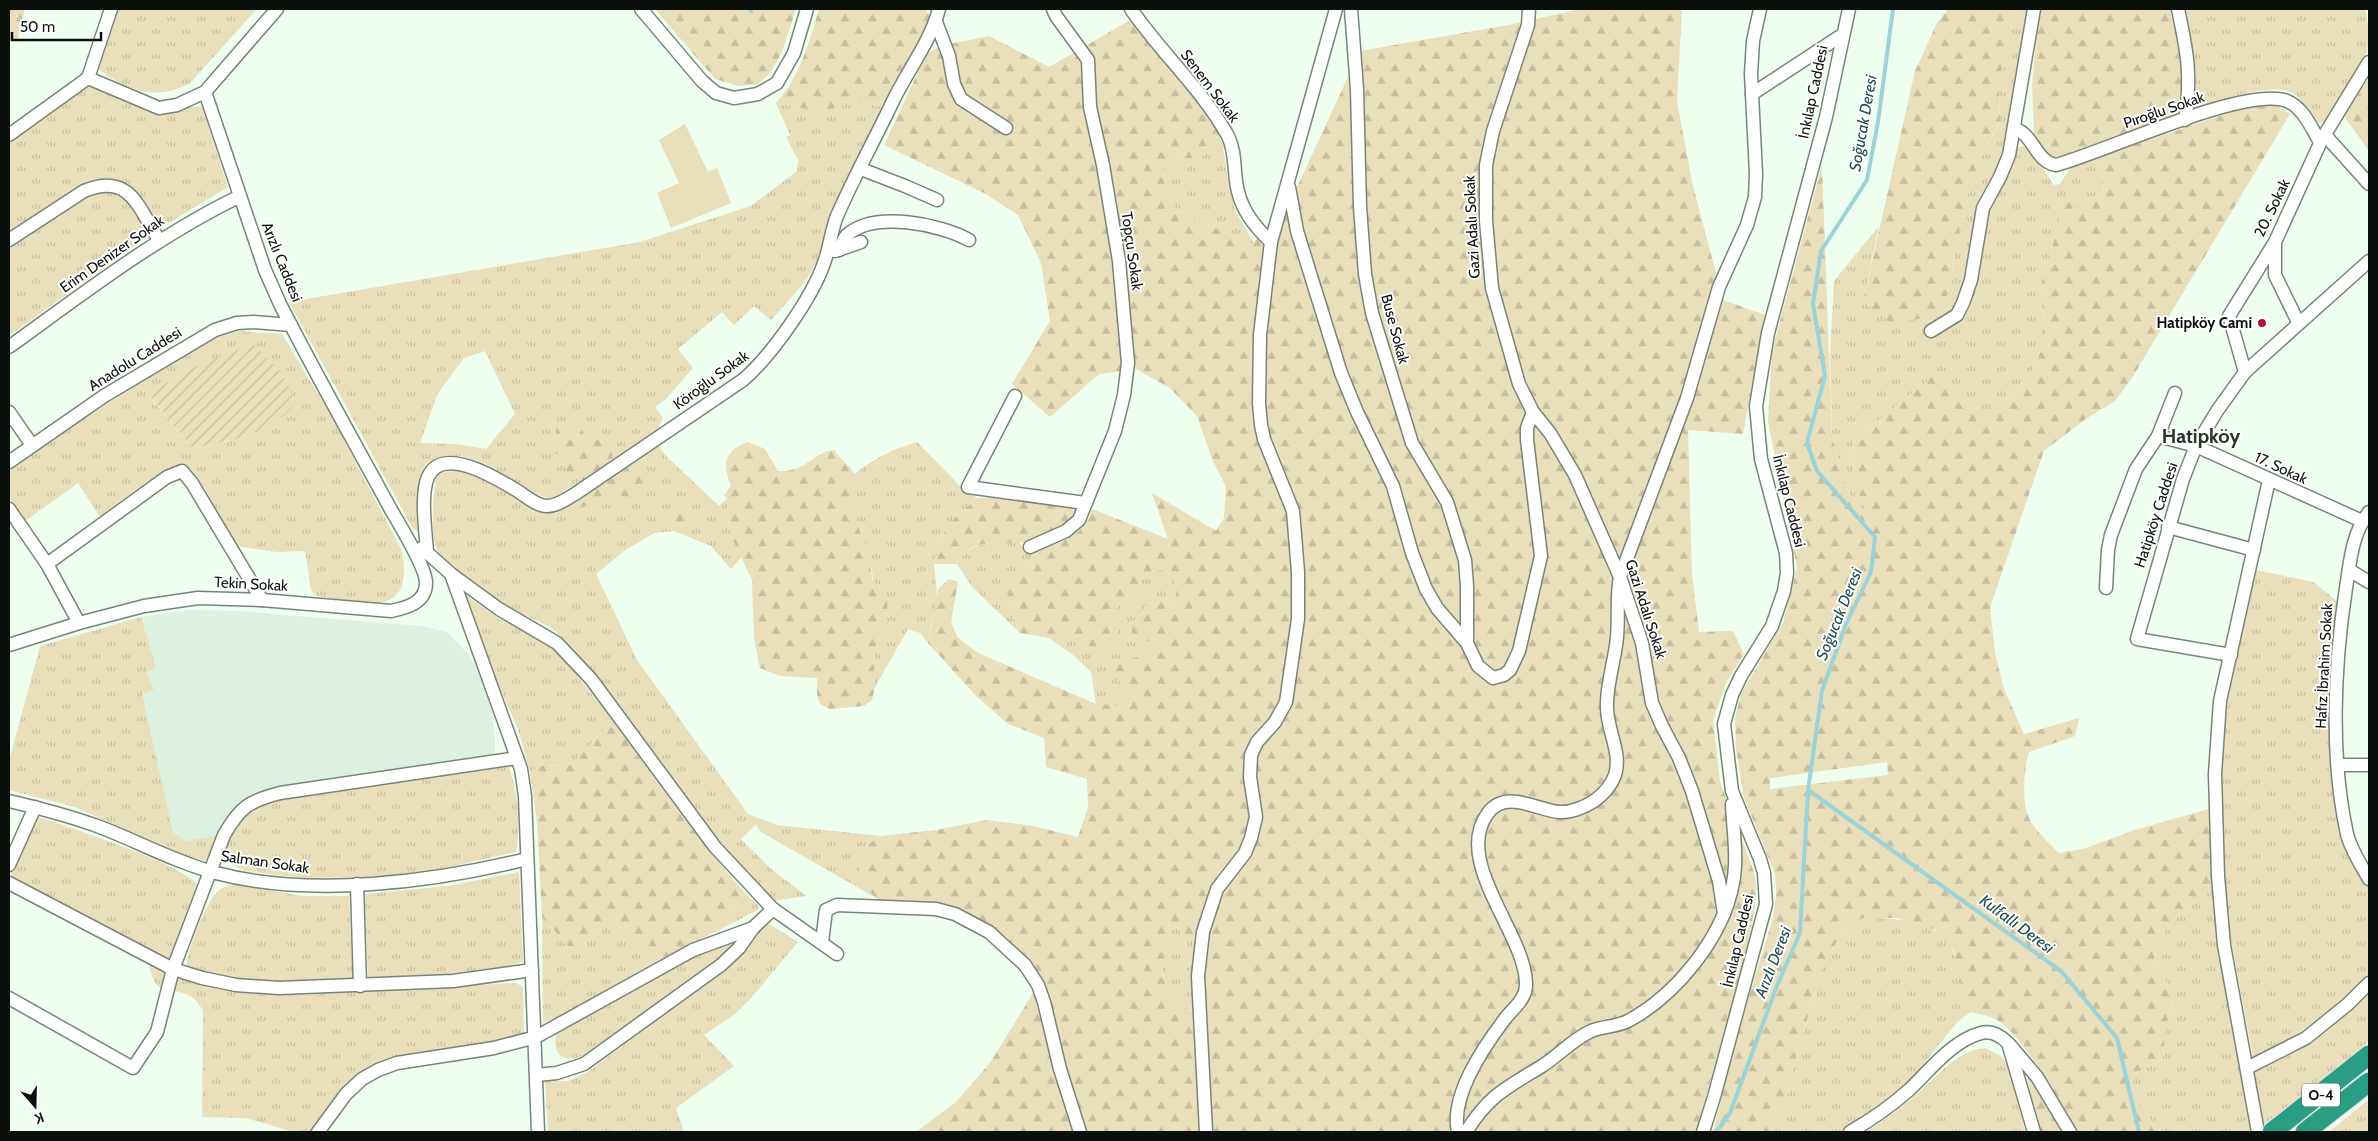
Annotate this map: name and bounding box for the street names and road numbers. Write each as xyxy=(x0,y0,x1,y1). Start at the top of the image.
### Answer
street label: İnkılap Caddesi xyxy=(1793,44,1832,140)
street label: Senem Sokak xyxy=(1177,46,1243,126)
street label: Pıroğlu Sokak xyxy=(2121,88,2207,132)
street label: Gazi Adalı Sokak xyxy=(1460,175,1484,279)
street label: 20. Sokak xyxy=(2250,176,2294,240)
street label: Erim Denizer Sokak xyxy=(56,211,168,297)
street label: Topçu Sokak xyxy=(1118,211,1146,292)
street label: Arızlı Caddesi xyxy=(258,219,306,305)
street label: Buse Sokak xyxy=(1377,292,1413,366)
street label: Anadolu Caddesi xyxy=(85,323,185,395)
street label: Köroğlu Sokak xyxy=(670,346,752,413)
street label: 17. Sokak xyxy=(2252,448,2310,488)
street label: İnkılap Caddesi xyxy=(1769,453,1810,549)
street label: Hatipköy Caddesi xyxy=(2130,460,2182,570)
street label: Gazi Adalı Sokak xyxy=(1621,557,1671,661)
street label: Tekin Sokak xyxy=(214,573,289,595)
street label: Hafız İbrahim Sokak xyxy=(2311,603,2336,729)
street label: Salman Sokak xyxy=(220,847,311,877)
street label: İnkılap Caddesi xyxy=(1718,893,1757,989)
road number: O-4 xyxy=(2302,1084,2340,1106)

